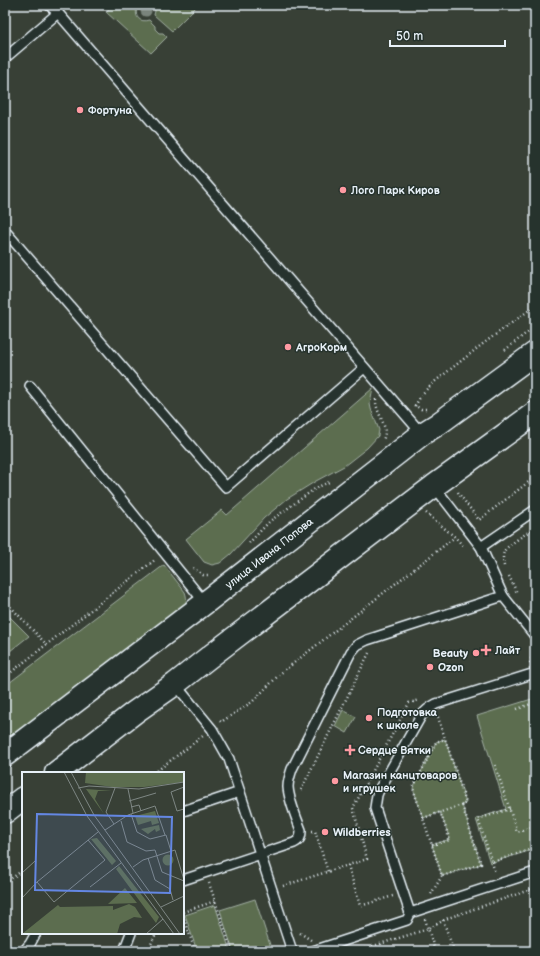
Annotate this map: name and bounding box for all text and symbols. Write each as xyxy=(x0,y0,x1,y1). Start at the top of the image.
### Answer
scale bar xyxy=(390,22,505,48)
text: 50 m xyxy=(396,29,423,44)
place label: Фортуна xyxy=(88,104,133,117)
marker: Фортуна xyxy=(75,105,85,115)
place label: Лого Парк Киров xyxy=(350,184,440,197)
marker: Лого Парк Киров xyxy=(338,185,348,195)
place label: АгроКорм xyxy=(295,341,347,354)
marker: АгроКорм xyxy=(283,342,293,352)
street label: улица Ивана Попова xyxy=(223,515,316,592)
marker: Лайт xyxy=(480,644,492,656)
place label: Лайт xyxy=(494,644,521,657)
place label: Beauty xyxy=(433,647,468,660)
marker: Beauty xyxy=(471,648,481,658)
place label: Ozon xyxy=(438,661,464,674)
marker: Ozon xyxy=(425,662,435,672)
place label: Подготовка к школе xyxy=(377,706,438,732)
marker: Подготовка к школе xyxy=(364,713,374,723)
place label: Сердце Вятки xyxy=(358,744,431,757)
marker: Сердце Вятки xyxy=(345,745,355,755)
place label: Магазин канцтоваров и игрушек xyxy=(343,769,457,795)
inset map xyxy=(22,772,184,934)
marker: Магазин канцтоваров и игрушек xyxy=(330,776,340,786)
place label: Wildberries xyxy=(333,826,391,839)
marker: Wildberries xyxy=(320,827,330,837)

